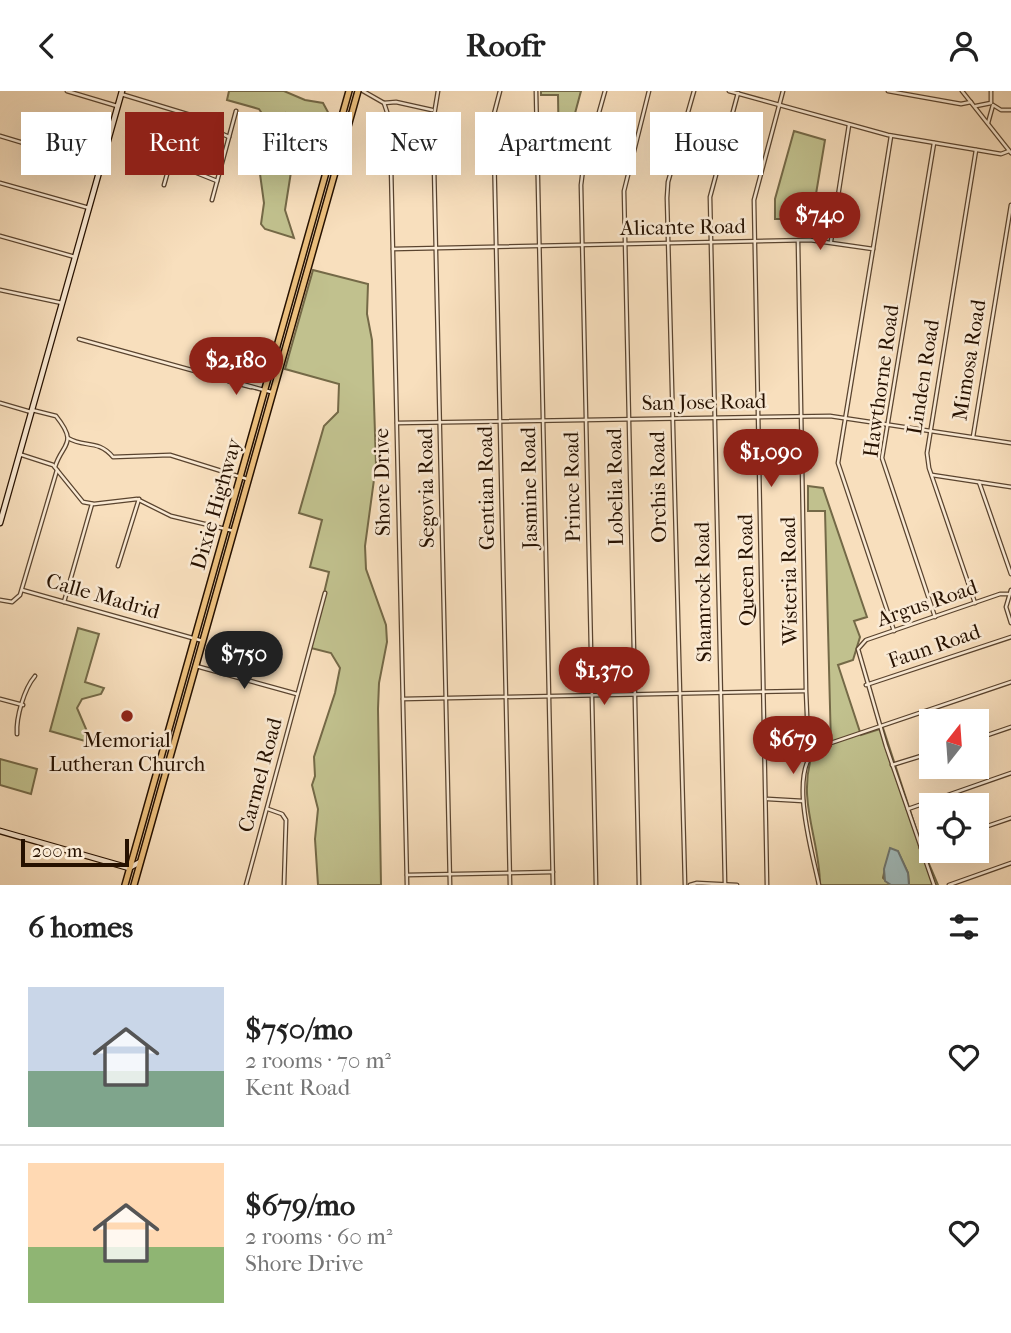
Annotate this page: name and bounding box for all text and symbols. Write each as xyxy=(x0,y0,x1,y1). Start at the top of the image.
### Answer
icon: back xyxy=(28,27,66,65)
text: Roofr xyxy=(466,27,545,64)
icon: person xyxy=(945,27,983,65)
chip: Buy xyxy=(21,112,111,175)
chip: Rent xyxy=(125,112,224,175)
chip: Filters xyxy=(238,112,352,175)
chip: New xyxy=(366,112,461,175)
chip: Apartment xyxy=(475,112,636,175)
chip: House xyxy=(650,112,763,175)
pin: $740 xyxy=(779,193,861,252)
text: $740 xyxy=(795,201,845,228)
street label: Alicante Road xyxy=(619,214,747,240)
street label: Mimosa Road xyxy=(948,297,990,422)
street label: Hawthorne Road xyxy=(858,303,904,459)
street label: Linden Road xyxy=(902,317,944,436)
pin: $2,180 xyxy=(179,337,293,397)
text: $2,180 xyxy=(205,346,267,373)
street label: San Jose Road xyxy=(641,389,767,415)
street label: Gentian Road xyxy=(473,425,499,550)
street label: Jasmine Road xyxy=(516,426,542,551)
street label: Segovia Road xyxy=(413,427,439,548)
street label: Lobelia Road xyxy=(602,427,628,546)
street label: Shore Drive xyxy=(369,428,395,536)
pin: $1,090 xyxy=(714,429,828,489)
street label: Orchis Road xyxy=(645,430,671,543)
street label: Prince Road xyxy=(559,431,585,543)
street label: Dixie Highway xyxy=(186,435,246,572)
text: $1,090 xyxy=(739,438,803,465)
street label: Queen Road xyxy=(733,513,759,626)
street label: Wisteria Road xyxy=(776,516,802,646)
street label: Shamrock Road xyxy=(690,521,716,662)
street label: Calle Madrid xyxy=(43,568,163,624)
street label: Argus Road xyxy=(873,574,981,632)
street label: Faun Road xyxy=(885,619,984,673)
pin: $750 xyxy=(203,631,285,691)
text: $750 xyxy=(221,640,267,667)
pin: $1,370 xyxy=(547,647,661,707)
text: $1,370 xyxy=(575,656,633,683)
marker: Memorial Lutheran Church xyxy=(119,708,135,724)
north arrow xyxy=(919,709,989,779)
map controls xyxy=(919,709,989,863)
street label: Carmel Road xyxy=(233,715,287,835)
pin: $679 xyxy=(752,717,834,776)
text: $679 xyxy=(769,725,817,752)
place label: Memorial Lutheran Church xyxy=(49,728,206,776)
button: locate xyxy=(919,793,989,863)
scale bar xyxy=(21,836,130,868)
text: 200 m xyxy=(32,840,83,862)
icon: filters xyxy=(945,908,983,946)
text: 6 homes xyxy=(28,910,133,945)
text: $750/mo xyxy=(245,1012,353,1047)
icon: home xyxy=(84,1015,168,1099)
icon: heart xyxy=(945,1038,983,1076)
text: 2 rooms · 70 m² xyxy=(245,1047,391,1074)
text: Kent Road xyxy=(245,1074,350,1101)
text: $679/mo xyxy=(245,1188,355,1223)
icon: home xyxy=(84,1191,168,1275)
icon: heart xyxy=(945,1214,983,1252)
text: 2 rooms · 60 m² xyxy=(245,1223,392,1250)
text: Shore Drive xyxy=(245,1250,363,1277)

